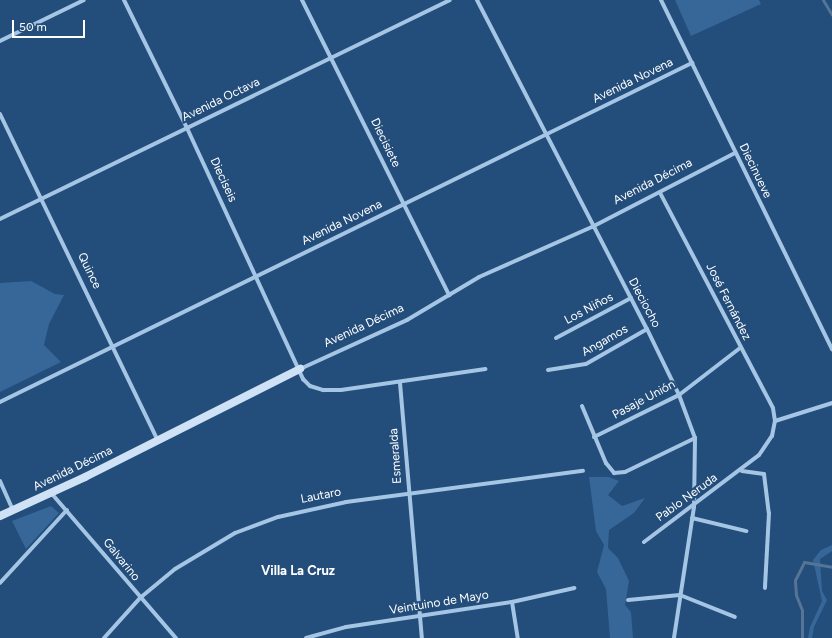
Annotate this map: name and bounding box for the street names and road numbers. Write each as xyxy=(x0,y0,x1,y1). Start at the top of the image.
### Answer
street label: Avenida Novena xyxy=(590,55,676,107)
street label: Avenida Octava xyxy=(180,75,262,125)
street label: Diecisiete xyxy=(367,116,403,170)
street label: Diecinueve xyxy=(736,141,774,201)
street label: Dieciseis xyxy=(206,155,240,205)
street label: Avenida Décima xyxy=(611,156,695,208)
street label: Avenida Novena xyxy=(299,197,385,249)
street label: Quince xyxy=(74,251,104,291)
street label: José Fernández xyxy=(702,261,754,343)
street label: Dieciocho xyxy=(625,276,663,330)
street label: Los Niños xyxy=(562,290,616,328)
street label: Avenida Décima xyxy=(322,301,406,351)
street label: Angamos xyxy=(579,322,631,360)
street label: Pasaje Unión xyxy=(610,377,678,423)
street label: Esmeralda xyxy=(387,428,405,484)
street label: Avenida Décima xyxy=(31,444,115,494)
street label: Pablo Neruda xyxy=(654,471,720,525)
street label: Lautaro xyxy=(300,485,342,507)
street label: Galvarino xyxy=(99,536,143,584)
street label: Veintuino de Mayo xyxy=(388,588,490,618)

